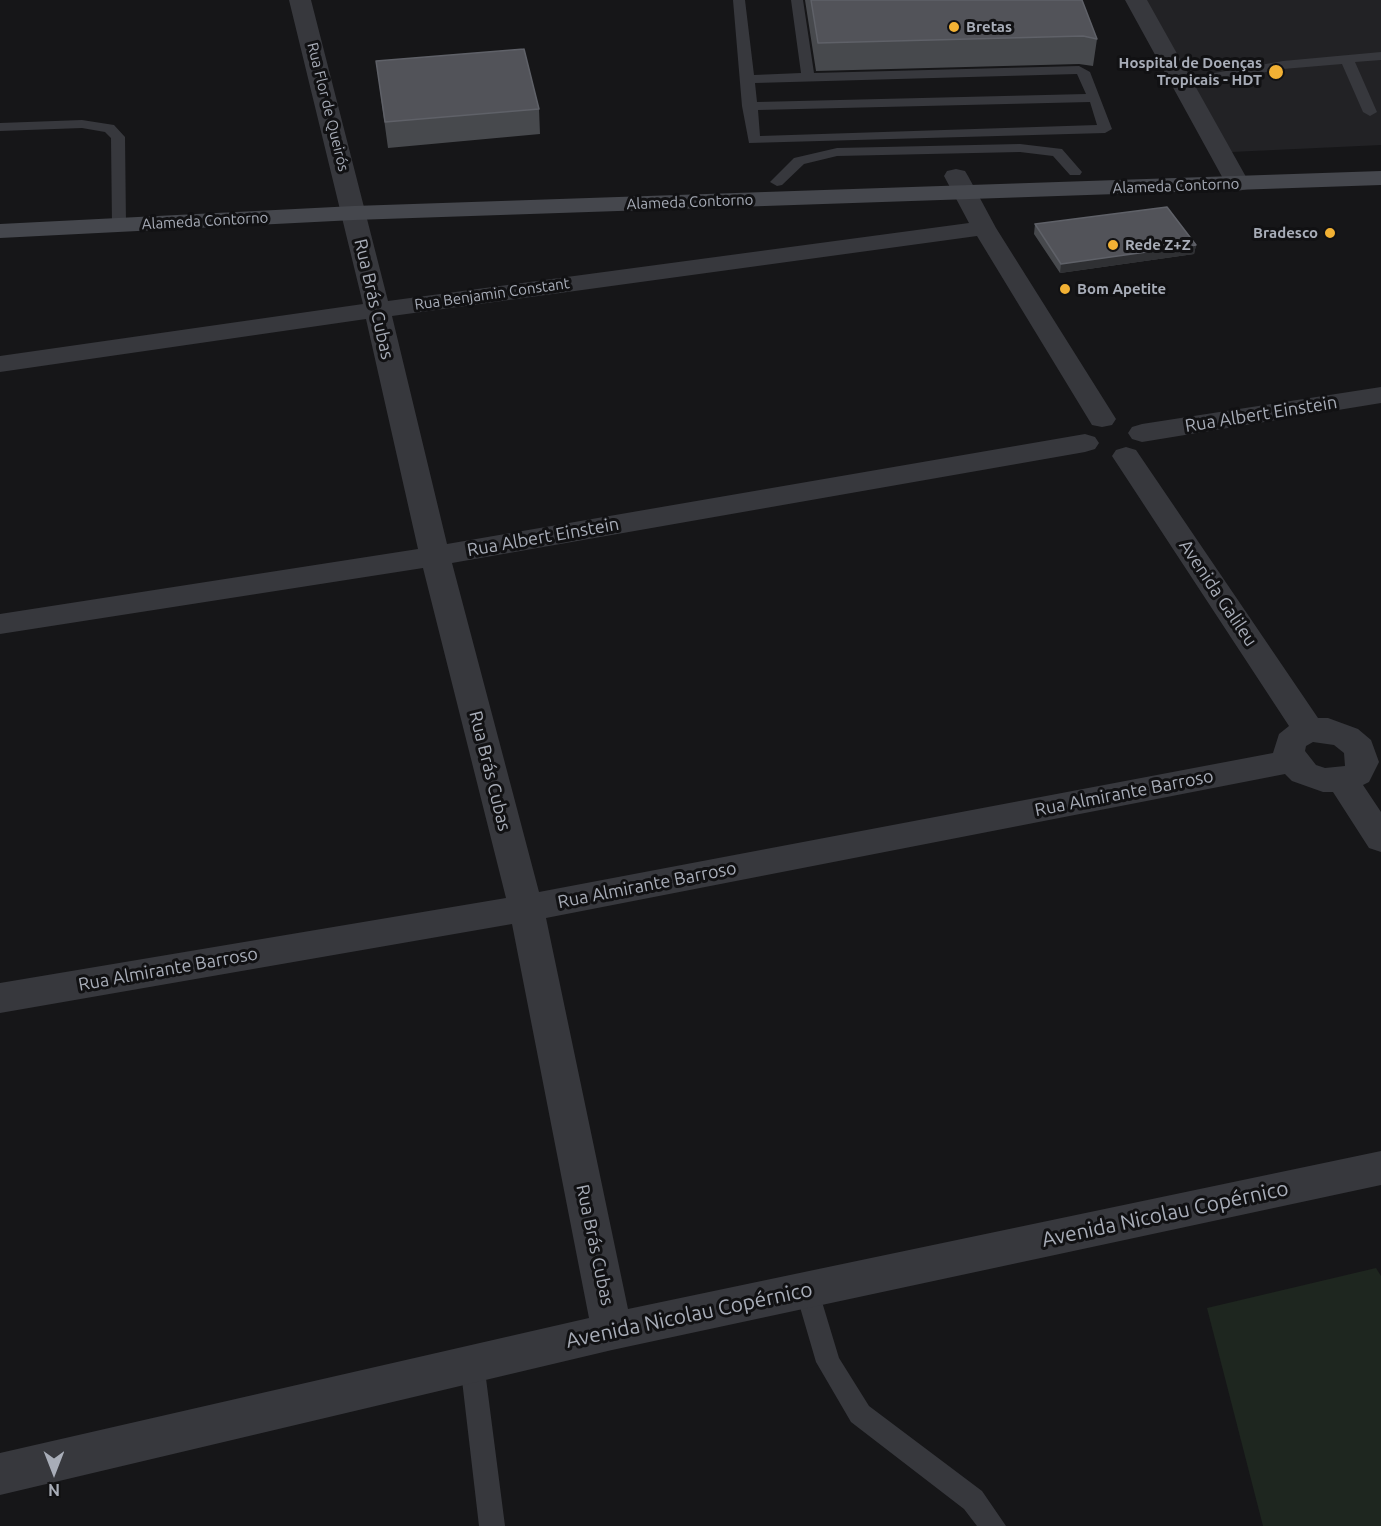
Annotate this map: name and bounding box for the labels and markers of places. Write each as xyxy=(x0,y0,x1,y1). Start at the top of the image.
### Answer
place label: Bretas xyxy=(966,18,1012,36)
marker: Bretas xyxy=(947,20,961,34)
place label: Hospital de Doenças Tropicais - HDT xyxy=(1119,54,1262,89)
marker: Hospital de Doenças Tropicais - HDT xyxy=(1267,63,1285,81)
place label: Bradesco xyxy=(1253,224,1318,242)
marker: Bradesco xyxy=(1323,226,1337,240)
place label: Rede Z+Z xyxy=(1125,236,1191,254)
marker: Rede Z+Z xyxy=(1106,238,1120,252)
place label: Bom Apetite xyxy=(1077,280,1166,298)
marker: Bom Apetite xyxy=(1058,282,1072,296)

